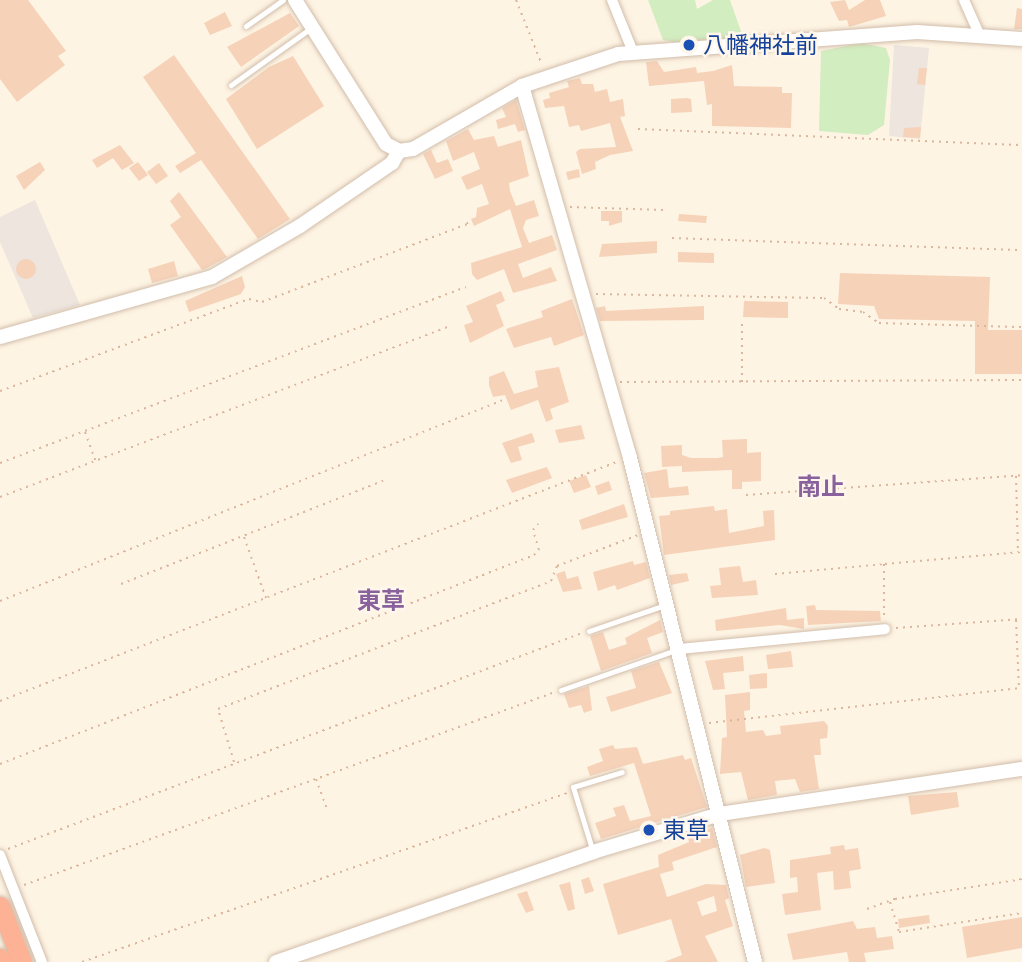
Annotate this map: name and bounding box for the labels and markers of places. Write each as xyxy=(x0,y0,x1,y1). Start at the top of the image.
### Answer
place label: 八幡神社前 xyxy=(703,31,818,59)
marker: 八幡神社前 xyxy=(681,37,697,53)
place label: 東草 xyxy=(663,816,709,844)
marker: 東草 xyxy=(641,822,657,838)

